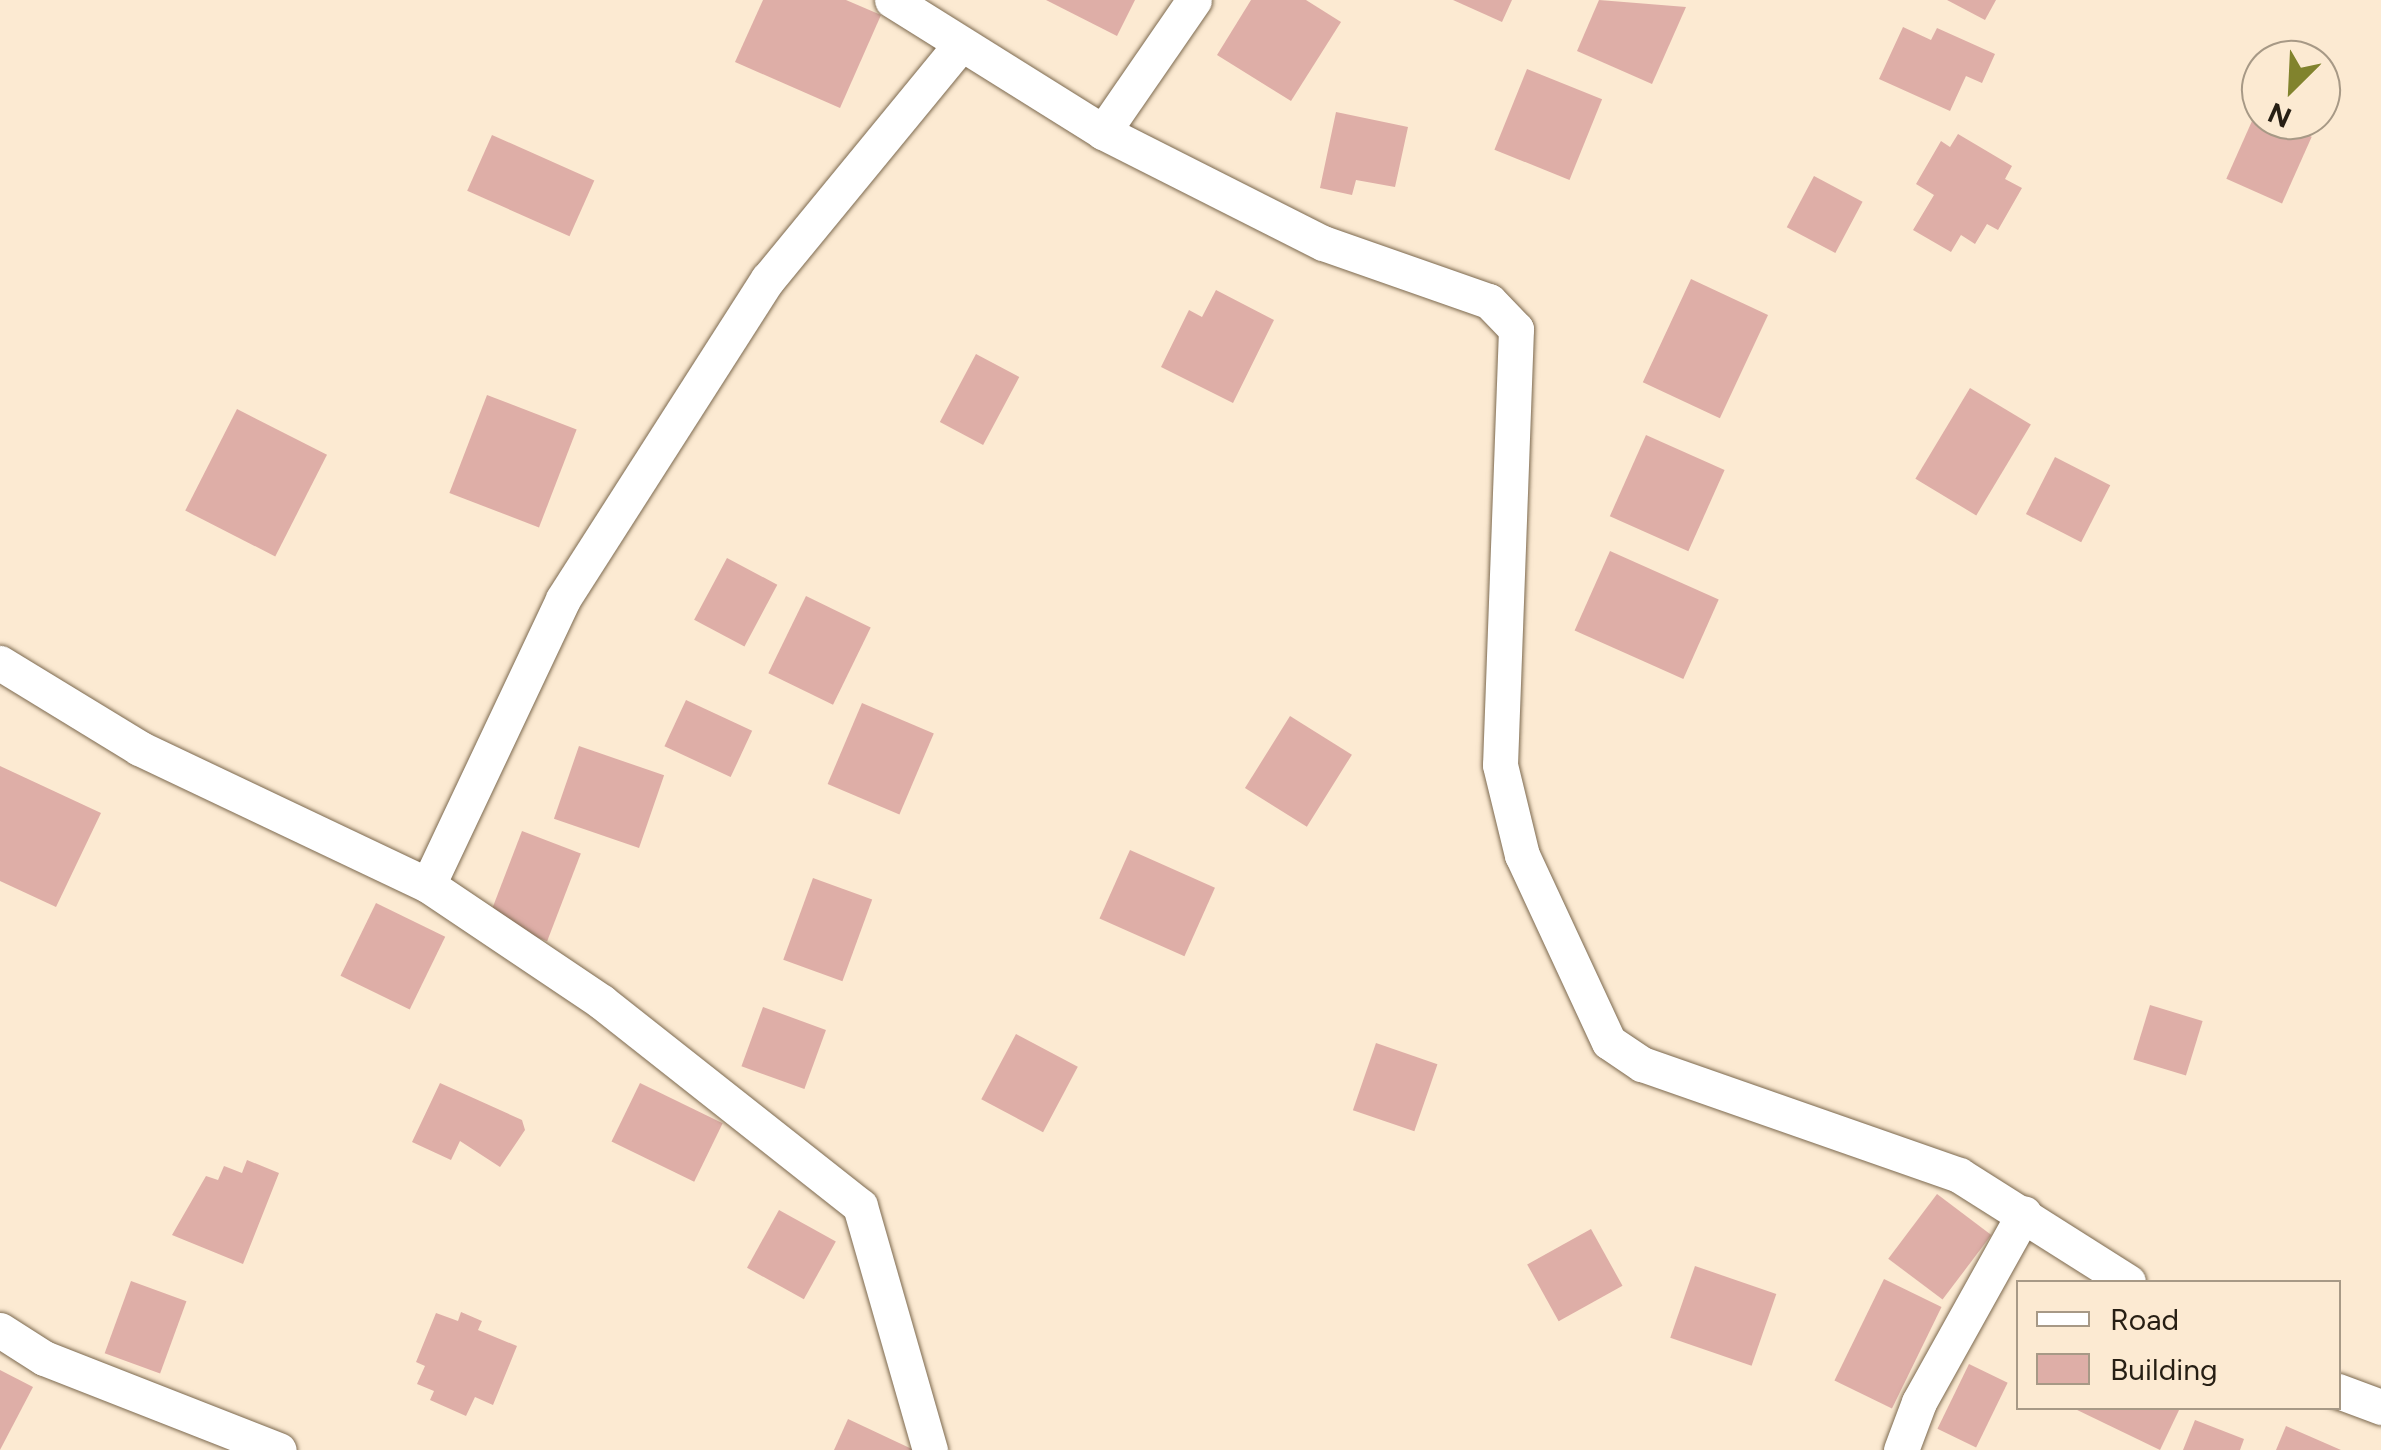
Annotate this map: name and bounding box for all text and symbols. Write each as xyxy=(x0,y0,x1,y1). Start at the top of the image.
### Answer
north arrow xyxy=(2241,40,2341,140)
text: N xyxy=(2263,96,2296,136)
legend xyxy=(2016,1280,2341,1410)
text: Road xyxy=(2110,1301,2179,1338)
text: Building xyxy=(2110,1351,2218,1388)

